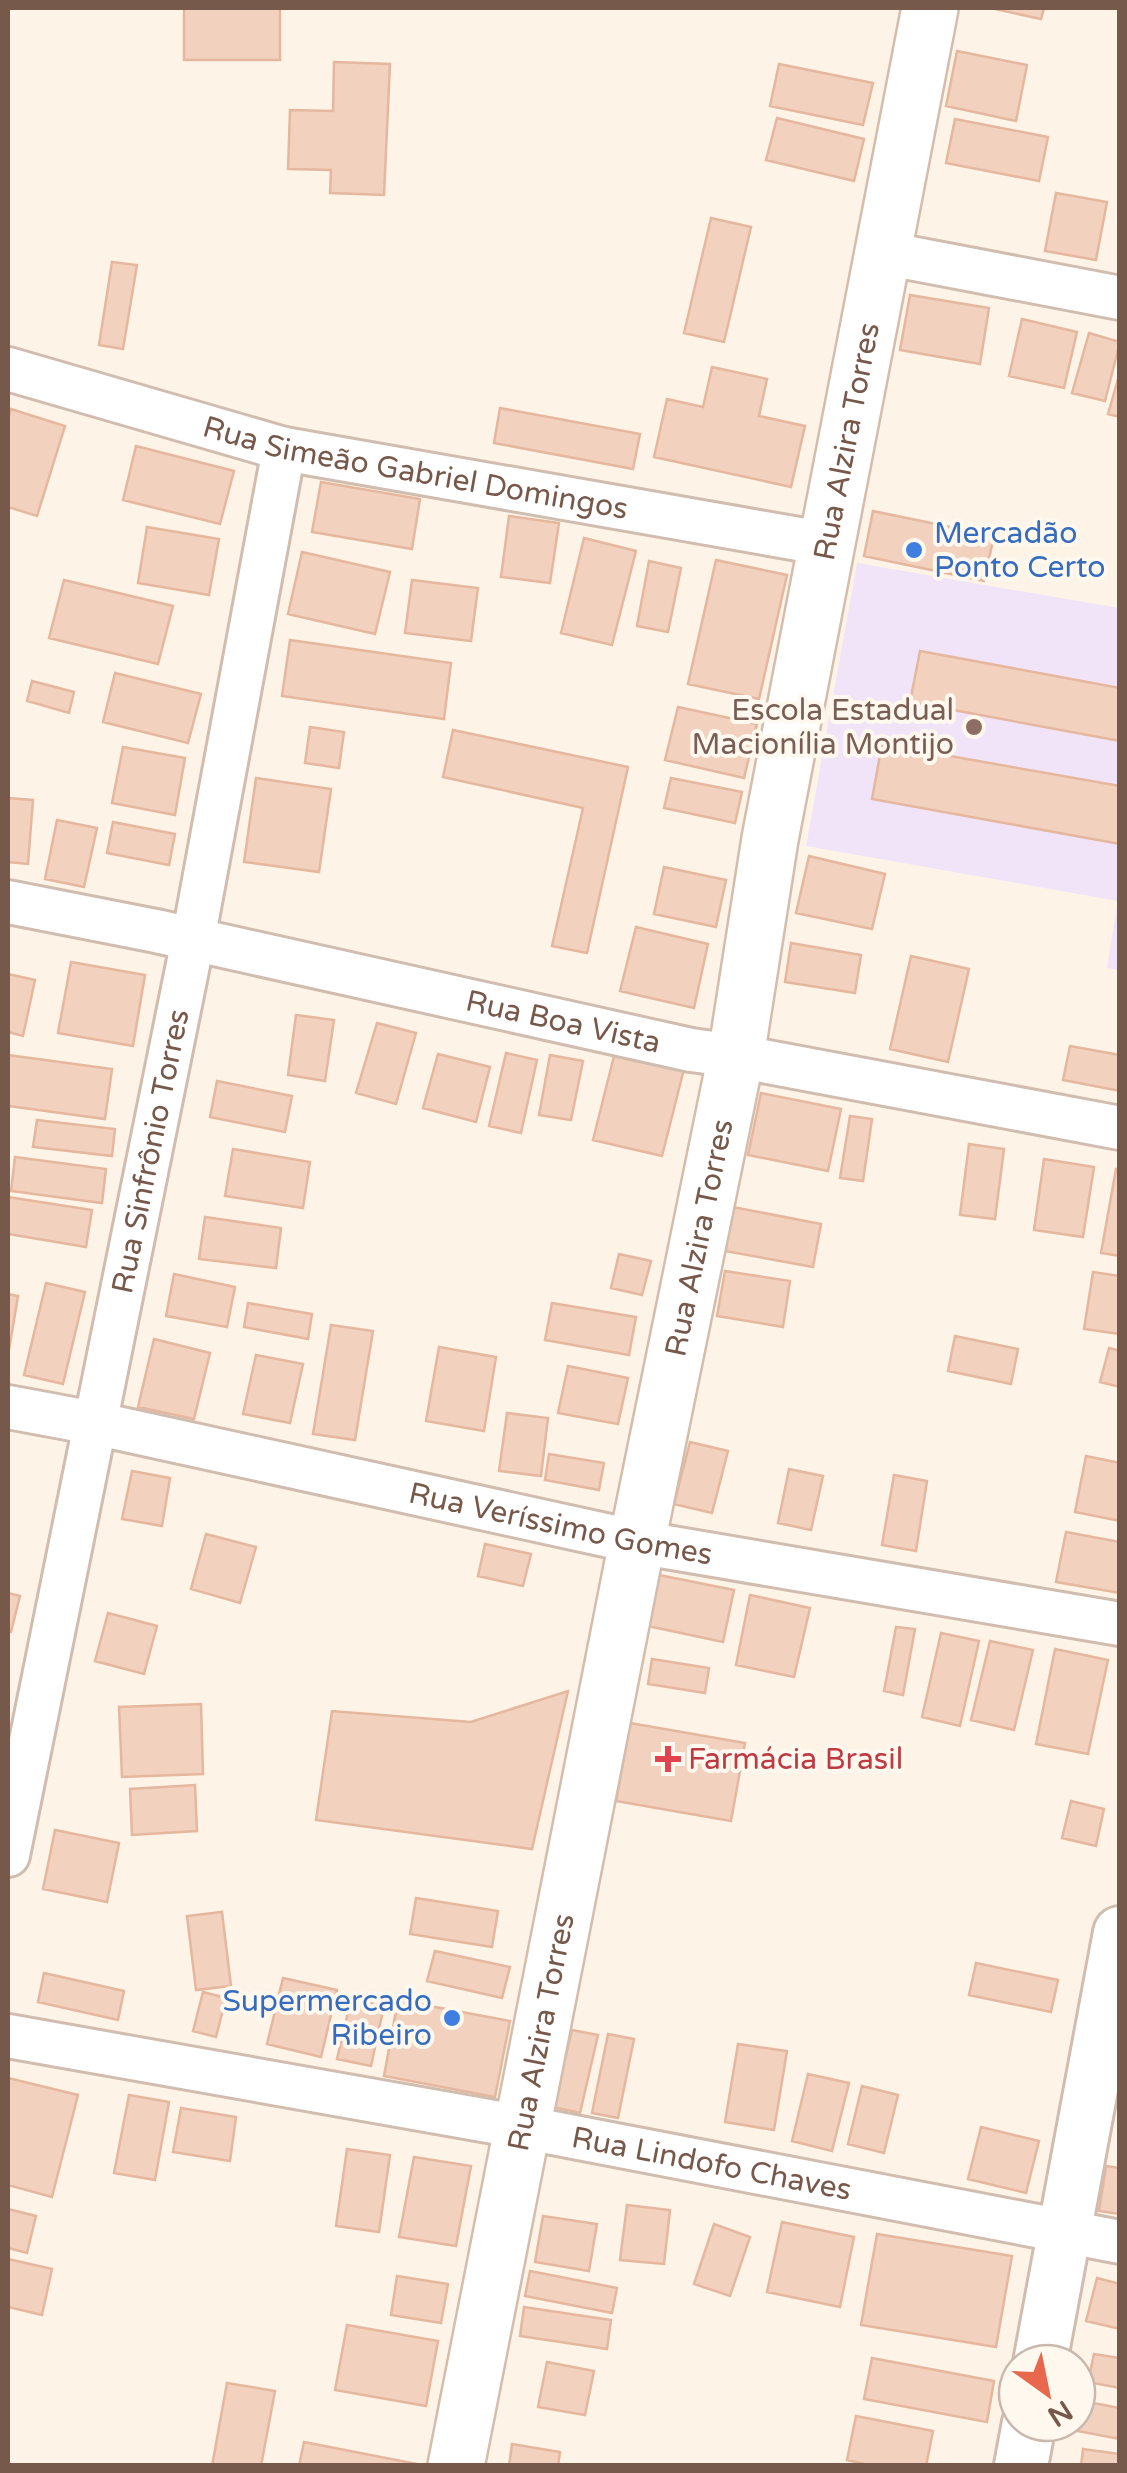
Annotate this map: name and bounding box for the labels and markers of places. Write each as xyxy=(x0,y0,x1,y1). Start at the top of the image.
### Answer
place label: Mercadão Ponto Certo xyxy=(934,515,1106,586)
marker: Mercadão Ponto Certo xyxy=(903,539,925,561)
place label: Escola Estadual Macionília Montijo xyxy=(692,692,954,763)
marker: Escola Estadual Macionília Montijo xyxy=(963,716,985,738)
place label: Farmácia Brasil xyxy=(688,1741,903,1778)
marker: Farmácia Brasil xyxy=(657,1748,679,1770)
place label: Supermercado Ribeiro xyxy=(223,1983,432,2054)
marker: Supermercado Ribeiro xyxy=(441,2007,463,2029)

